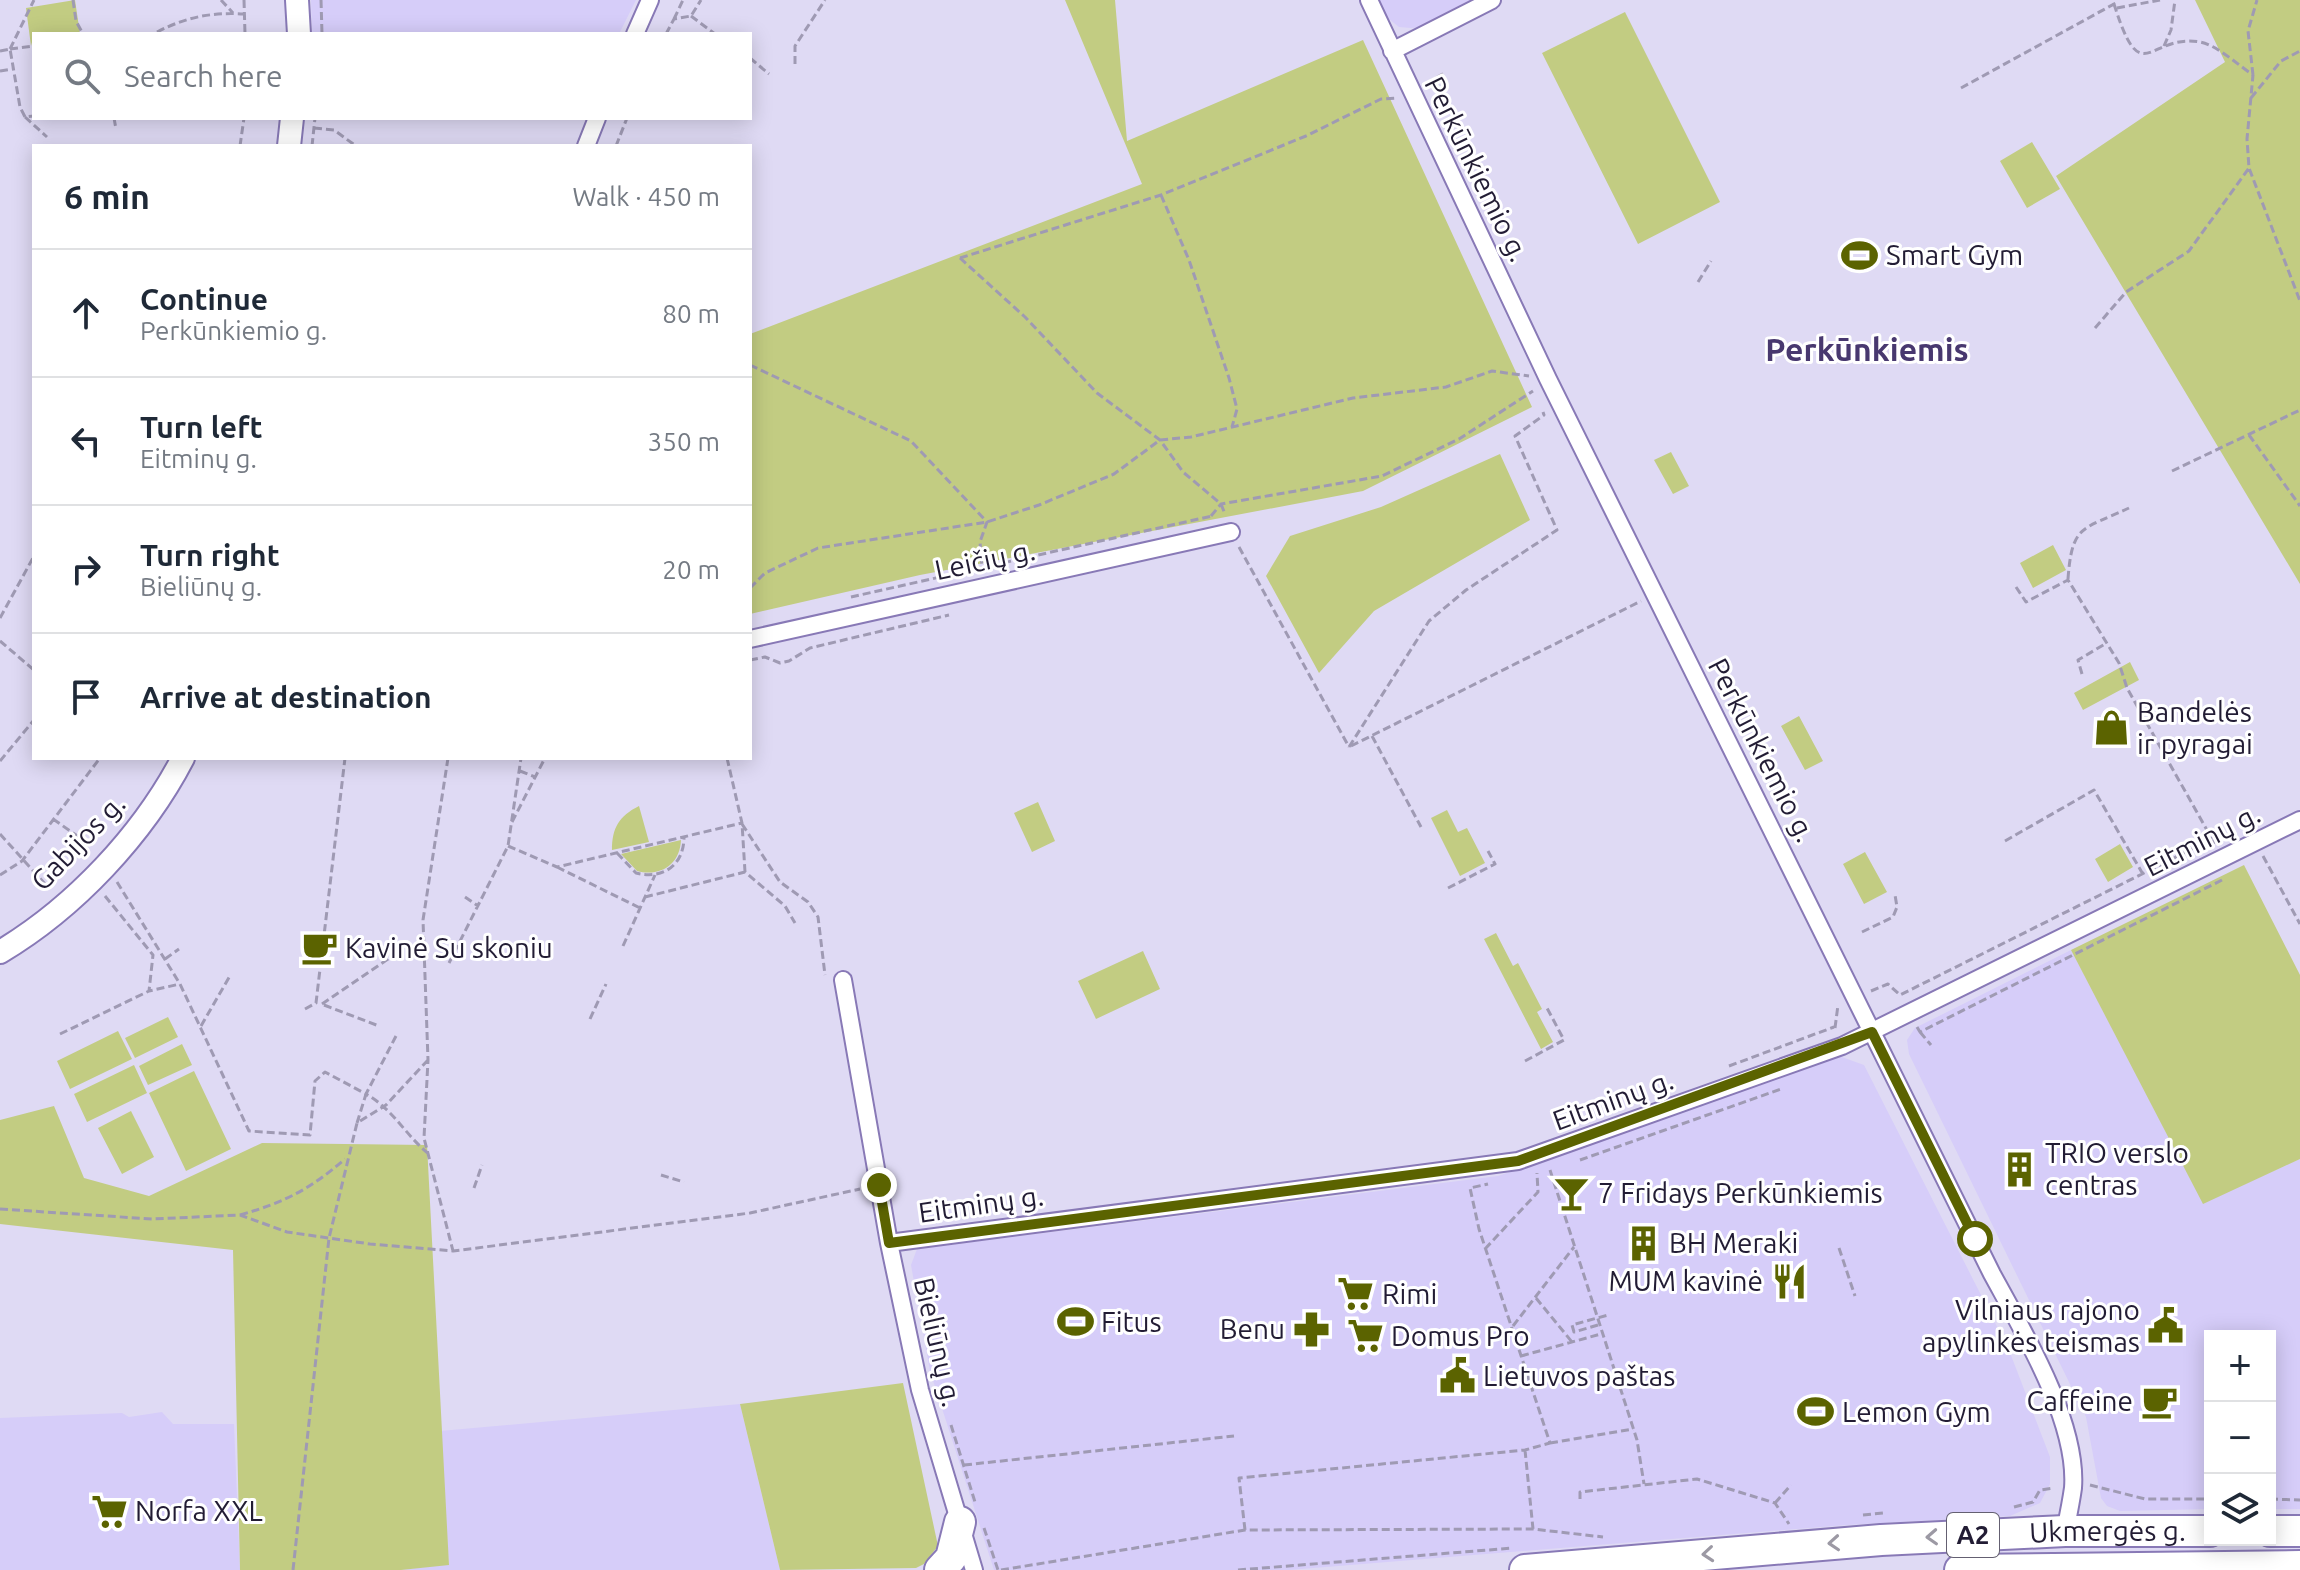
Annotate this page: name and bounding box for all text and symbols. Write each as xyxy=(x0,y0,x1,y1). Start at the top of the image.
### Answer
search box xyxy=(32,32,752,120)
icon: search xyxy=(60,54,104,98)
text: Search here xyxy=(124,59,283,93)
street label: Perkūnkiemio g. xyxy=(1419,71,1536,266)
text: 6 min xyxy=(64,177,150,215)
text: Walk · 450 m xyxy=(572,182,720,211)
sports icon: Smart Gym xyxy=(1841,236,1879,274)
place label: Smart Gym xyxy=(1886,239,2023,270)
text: Continue xyxy=(140,282,268,316)
icon: ahead xyxy=(64,291,108,335)
text: 80 m xyxy=(662,299,720,328)
text: Perkūnkiemio g. xyxy=(140,316,327,345)
district label: Perkūnkiemis xyxy=(1765,331,1969,367)
text: Turn left xyxy=(140,410,262,444)
icon: left xyxy=(64,419,108,463)
text: 350 m xyxy=(648,427,720,456)
text: Eitminų g. xyxy=(140,444,257,473)
street label: Leičių g. xyxy=(932,534,1038,585)
text: Turn right xyxy=(140,538,280,572)
icon: right xyxy=(64,547,108,591)
text: 20 m xyxy=(662,555,720,584)
text: Bieliūnų g. xyxy=(140,572,262,601)
street label: Perkūnkiemio g. xyxy=(1703,653,1822,847)
icon: arrive xyxy=(64,675,108,719)
text: Arrive at destination xyxy=(140,680,432,714)
place label: Bandelės ir pyragai xyxy=(2137,696,2253,759)
shop icon: Bandelės ir pyragai xyxy=(2092,709,2130,747)
street label: Gabijos g. xyxy=(25,787,131,896)
street label: Eitminų g. xyxy=(2139,797,2265,882)
cafe icon: Kavinė Su skoniu xyxy=(300,929,338,967)
place label: Kavinė Su skoniu xyxy=(345,932,553,963)
street label: Eitminų g. xyxy=(1548,1063,1677,1136)
place label: TRIO verslo centras xyxy=(2045,1137,2189,1200)
building icon: TRIO verslo centras xyxy=(2000,1150,2038,1188)
route end xyxy=(861,1167,897,1203)
bar icon: 7 Fridays Perkūnkiemis xyxy=(1553,1174,1591,1212)
place label: 7 Fridays Perkūnkiemis xyxy=(1598,1177,1883,1208)
street label: Eitminų g. xyxy=(916,1179,1045,1228)
route start xyxy=(1957,1221,1993,1257)
building icon: BH Meraki xyxy=(1624,1224,1662,1262)
place label: BH Meraki xyxy=(1669,1227,1798,1258)
restaurant icon: MUM kavinė xyxy=(1770,1262,1808,1300)
place label: MUM kavinė xyxy=(1608,1265,1763,1296)
street label: Bieliūnų g. xyxy=(909,1274,968,1409)
supermarket icon: Rimi xyxy=(1337,1275,1375,1313)
place label: Rimi xyxy=(1382,1278,1437,1309)
place label: Vilniaus rajono apylinkės teismas xyxy=(1922,1294,2140,1357)
sports icon: Fitus xyxy=(1056,1303,1094,1341)
place label: Fitus xyxy=(1101,1306,1162,1337)
public building icon: Vilniaus rajono apylinkės teismas xyxy=(2147,1307,2185,1345)
pharmacy icon: Benu xyxy=(1292,1310,1330,1348)
place label: Benu xyxy=(1220,1313,1285,1344)
supermarket icon: Domus Pro xyxy=(1346,1317,1384,1355)
place label: Domus Pro xyxy=(1391,1320,1530,1351)
map controls xyxy=(2204,1330,2276,1546)
button: + xyxy=(2204,1330,2276,1402)
public building icon: Lietuvos paštas xyxy=(1438,1357,1476,1395)
place label: Lietuvos paštas xyxy=(1483,1360,1675,1391)
cafe icon: Caffeine xyxy=(2140,1382,2178,1420)
place label: Caffeine xyxy=(2026,1385,2133,1416)
sports icon: Lemon Gym xyxy=(1797,1393,1835,1431)
place label: Lemon Gym xyxy=(1842,1396,1991,1427)
button: − xyxy=(2204,1402,2276,1474)
button: layers xyxy=(2204,1474,2276,1546)
supermarket icon: Norfa XXL xyxy=(90,1492,128,1530)
place label: Norfa XXL xyxy=(135,1495,263,1526)
road number: A2 xyxy=(1947,1513,1999,1557)
street label: Ukmergės g. xyxy=(2028,1515,2186,1548)
one-way arrow xyxy=(1925,1528,1938,1545)
one-way arrow xyxy=(1827,1534,1840,1551)
one-way arrow xyxy=(1701,1545,1714,1562)

